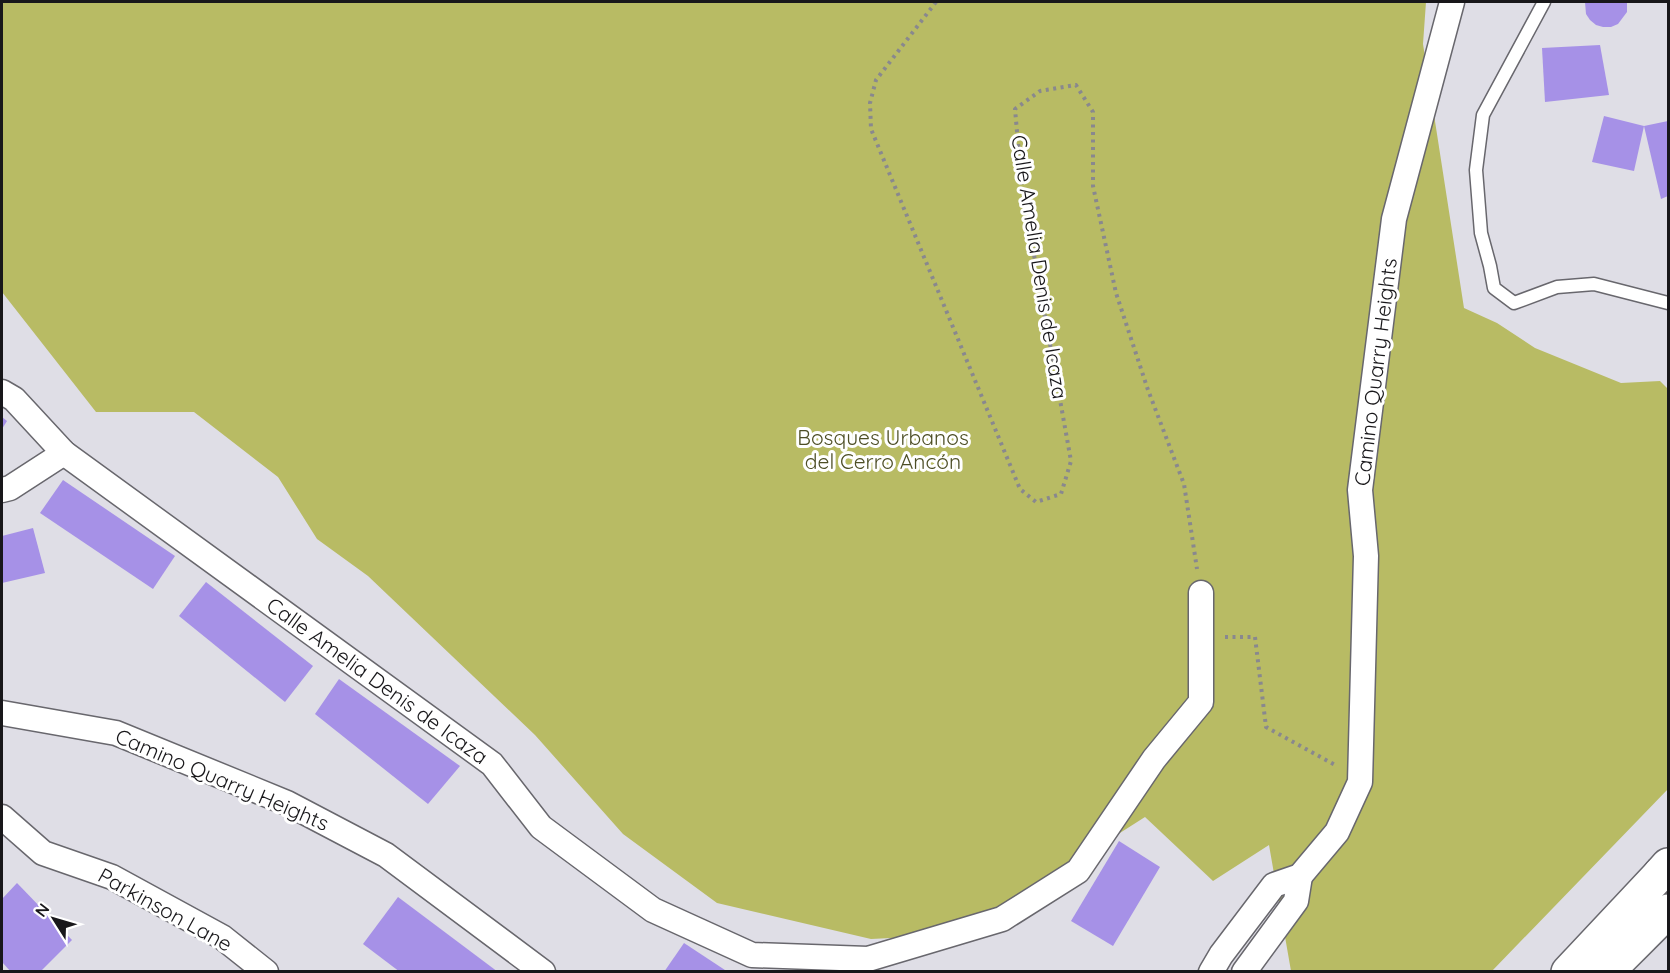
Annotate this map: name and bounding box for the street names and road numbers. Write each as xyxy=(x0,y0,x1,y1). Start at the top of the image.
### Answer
street label: Calle Amelia Denis de Icaza xyxy=(1006,133,1074,401)
street label: Camino Quarry Heights xyxy=(1348,256,1402,487)
street label: Calle Amelia Denis de Icaza xyxy=(262,591,493,769)
street label: Camino Quarry Heights xyxy=(112,722,333,836)
street label: Parkinson Lane xyxy=(94,862,237,957)

